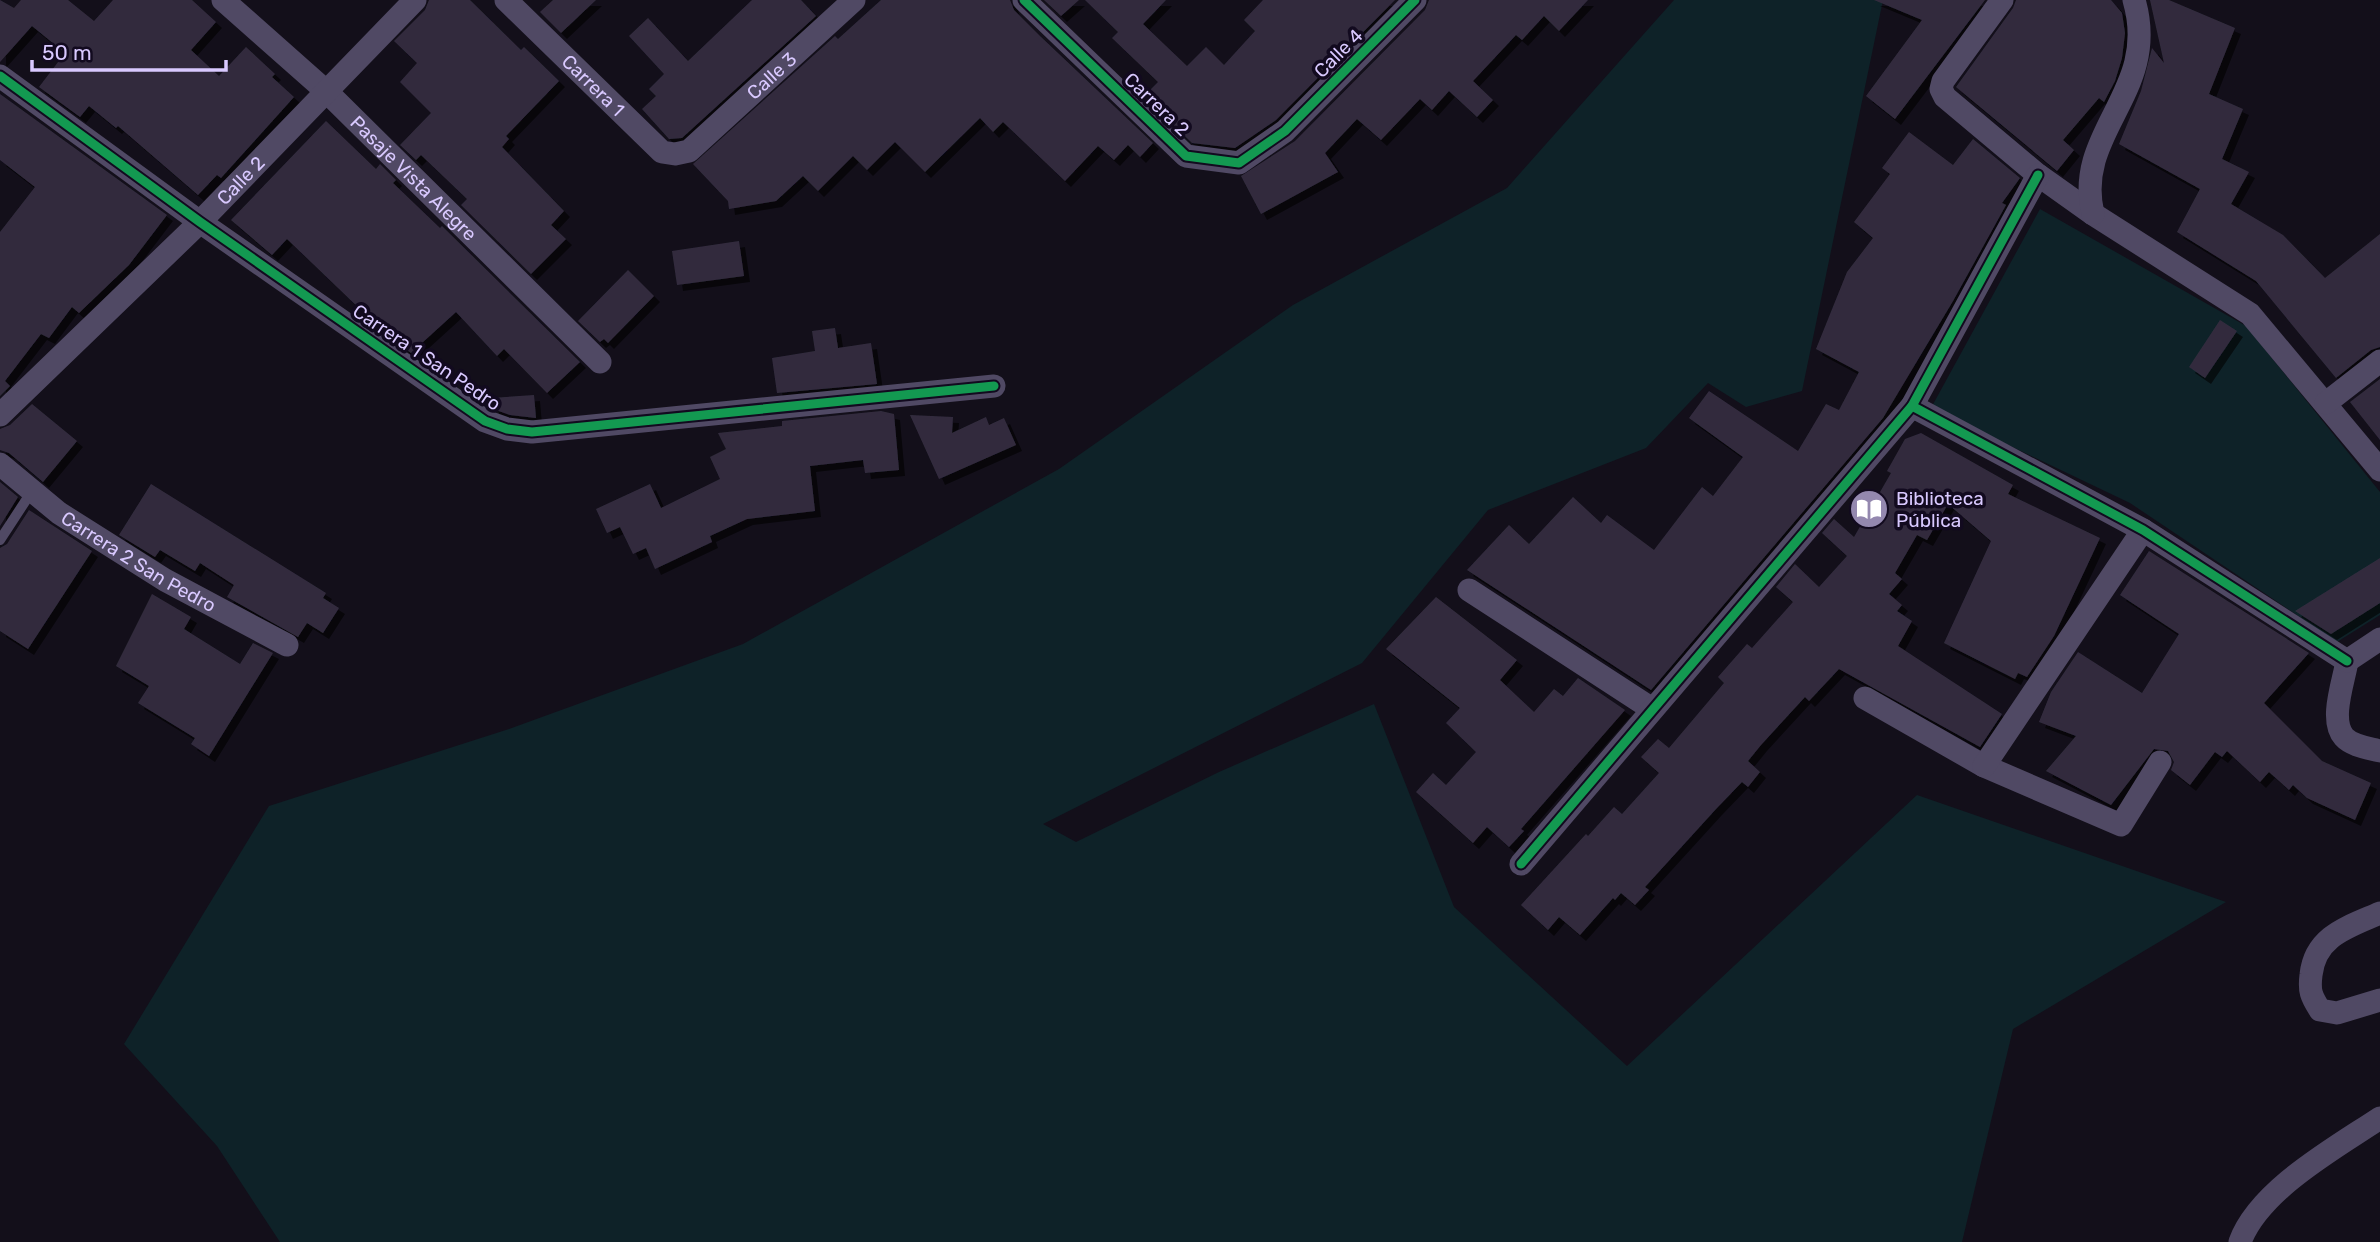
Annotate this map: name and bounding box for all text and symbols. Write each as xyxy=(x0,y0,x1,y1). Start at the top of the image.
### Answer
street label: Calle 4 xyxy=(1309,24,1368,83)
scale bar xyxy=(32,28,226,72)
text: 50 m xyxy=(42,40,92,65)
street label: Calle 3 xyxy=(742,48,801,104)
street label: Carrera 1 xyxy=(557,50,629,121)
street label: Carrera 2 xyxy=(1119,68,1194,141)
street label: Pasaje Vista Alegre xyxy=(346,111,481,246)
street label: Calle 2 xyxy=(212,151,269,210)
street label: Carrera 1 San Pedro xyxy=(348,299,505,415)
place label: Biblioteca Pública xyxy=(1896,487,1984,532)
library icon: Biblioteca Pública xyxy=(1848,488,1890,530)
street label: Carrera 2 San Pedro xyxy=(57,506,220,617)

